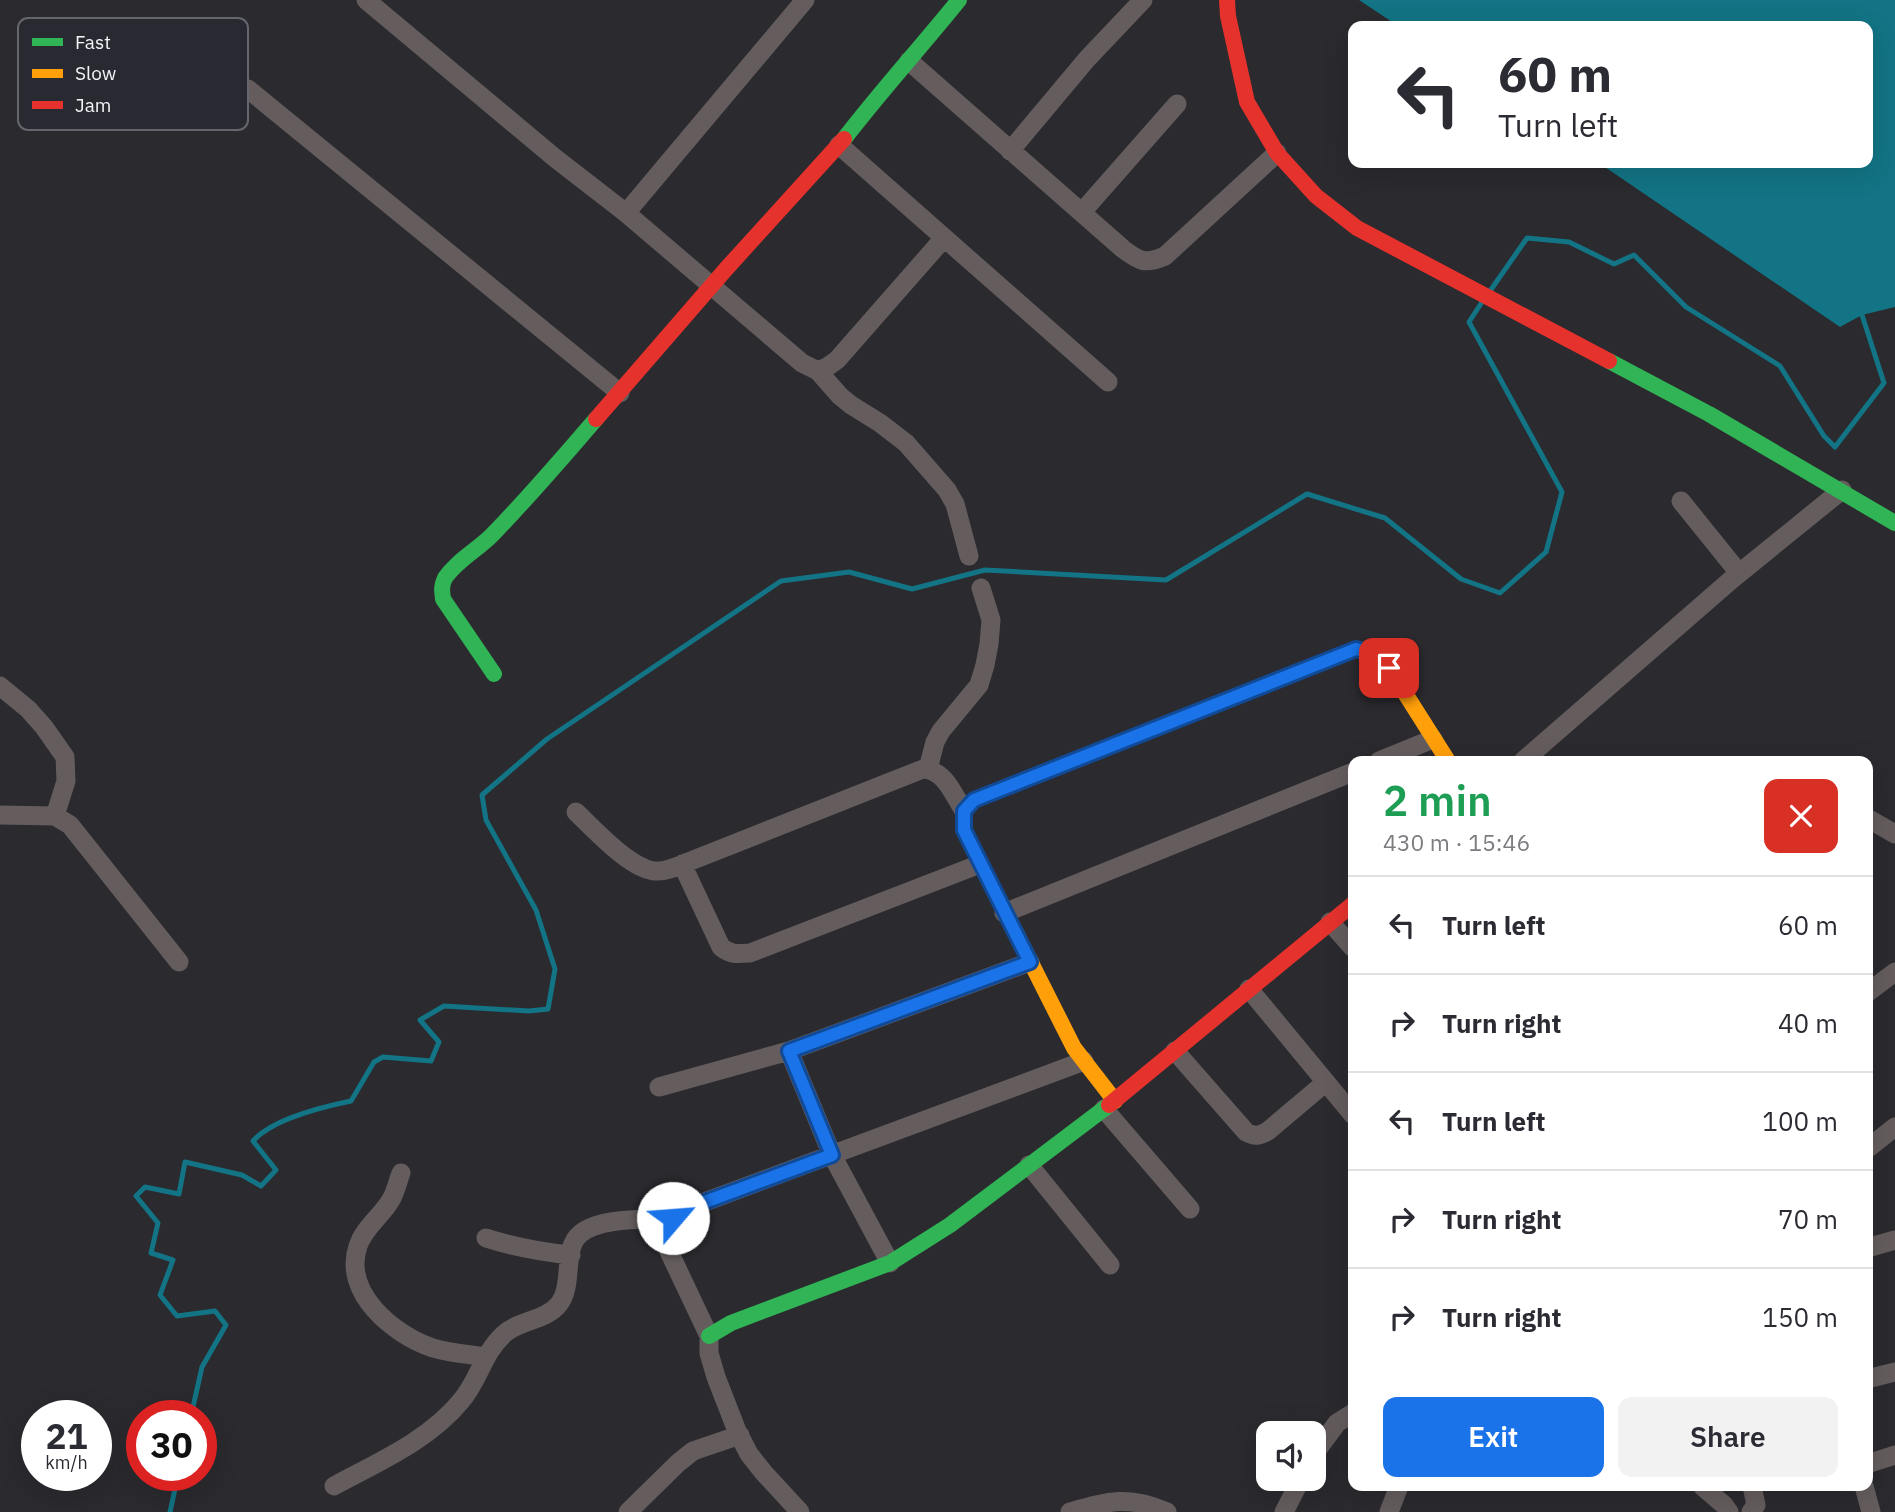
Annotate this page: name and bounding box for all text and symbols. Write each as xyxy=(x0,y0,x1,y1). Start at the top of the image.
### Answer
legend xyxy=(18,18,248,130)
text: Fast xyxy=(75,30,111,54)
text: 60 m xyxy=(1498,42,1612,105)
icon: left xyxy=(1383,49,1474,140)
text: Slow xyxy=(75,61,116,85)
text: Jam xyxy=(75,93,111,117)
text: Turn left xyxy=(1498,104,1618,146)
pin xyxy=(1359,638,1419,698)
icon: arrive xyxy=(1370,649,1408,687)
text: 2 min xyxy=(1383,773,1492,828)
button: close xyxy=(1764,779,1838,853)
text: 430 m · 15:46 xyxy=(1383,827,1530,857)
icon: left xyxy=(1383,906,1421,944)
text: Turn left xyxy=(1442,908,1545,942)
text: 60 m xyxy=(1778,908,1838,942)
icon: right xyxy=(1383,1004,1421,1042)
text: Turn right xyxy=(1442,1006,1561,1040)
text: 40 m xyxy=(1778,1006,1838,1040)
icon: left xyxy=(1383,1102,1421,1140)
text: Turn left xyxy=(1442,1104,1545,1138)
text: 100 m xyxy=(1762,1104,1838,1138)
position arrow xyxy=(636,1181,710,1255)
icon: right xyxy=(1383,1200,1421,1238)
text: Turn right xyxy=(1442,1202,1561,1236)
text: 70 m xyxy=(1778,1202,1838,1236)
icon: right xyxy=(1383,1298,1421,1336)
text: Turn right xyxy=(1442,1300,1561,1334)
text: 150 m xyxy=(1762,1300,1838,1334)
button: Exit xyxy=(1383,1397,1604,1477)
button: Share xyxy=(1618,1397,1838,1477)
speed limit sign: 30 xyxy=(126,1400,217,1491)
text: 21 xyxy=(45,1413,88,1459)
map controls xyxy=(1256,1421,1326,1491)
button: sound xyxy=(1256,1421,1326,1491)
text: km/h xyxy=(45,1451,88,1474)

